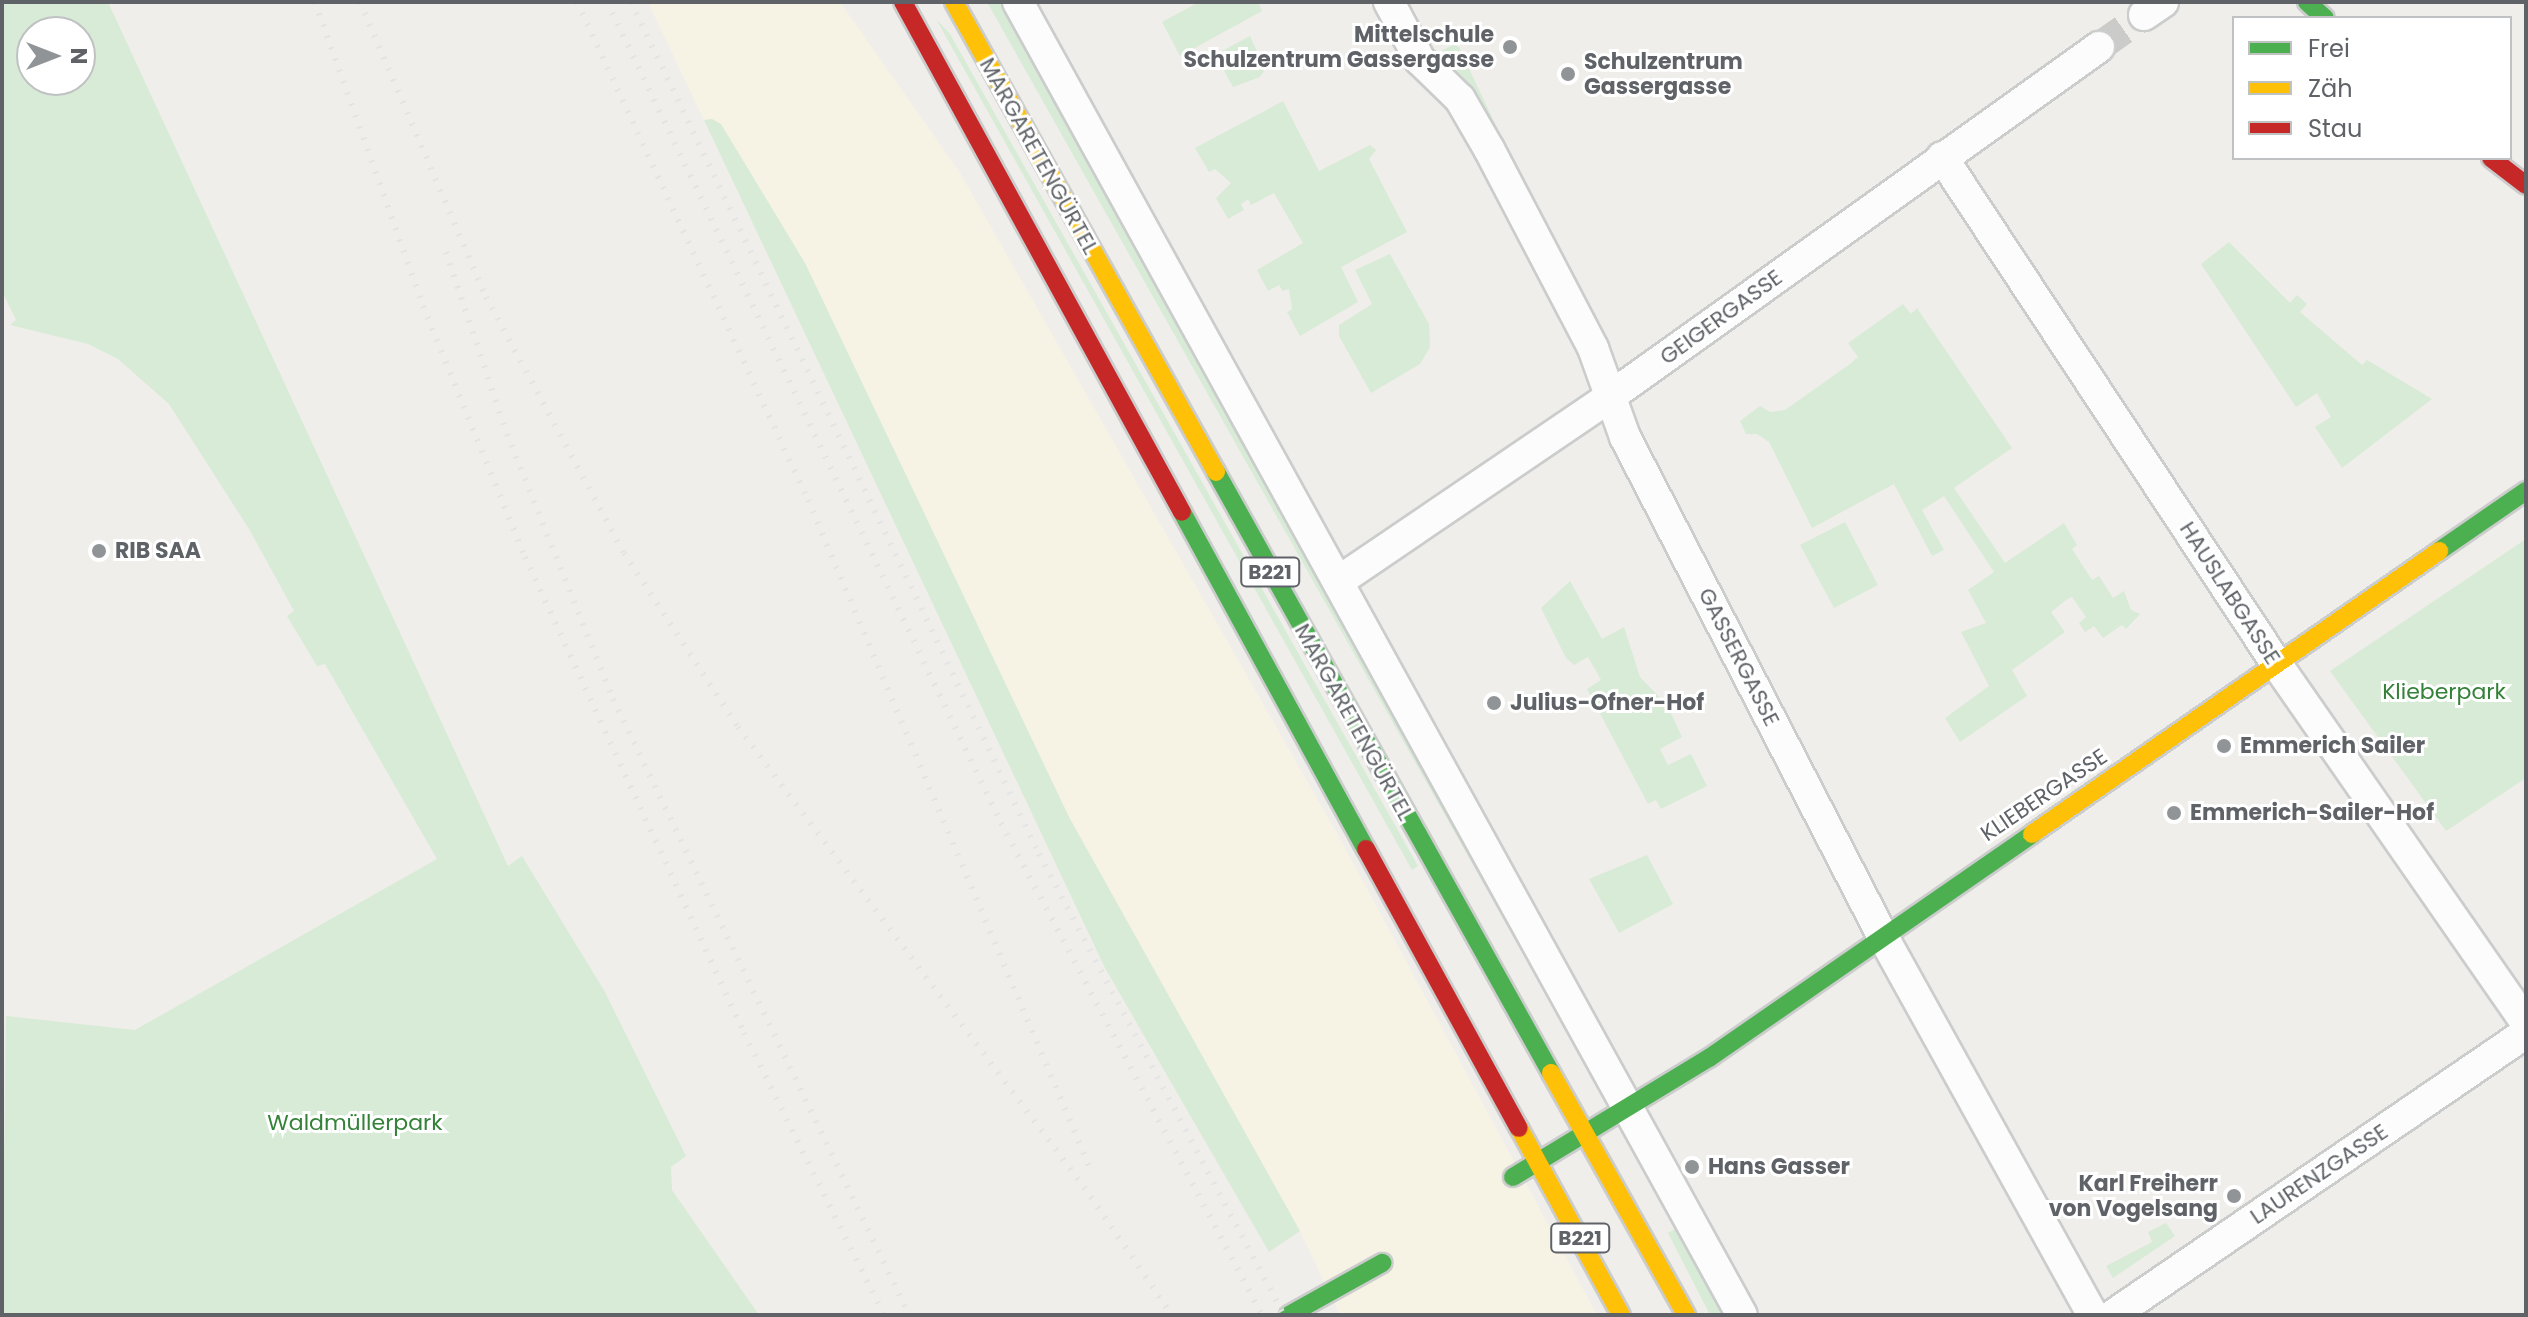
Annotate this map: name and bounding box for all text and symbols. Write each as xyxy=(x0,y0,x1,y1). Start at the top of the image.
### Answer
north arrow xyxy=(16,16,96,96)
legend xyxy=(2232,16,2512,160)
place label: Mittelschule Schulzentrum Gassergasse xyxy=(1183,21,1494,72)
text: Frei xyxy=(2308,32,2350,65)
marker: Mittelschule Schulzentrum Gassergasse xyxy=(1501,38,1519,56)
text: N xyxy=(63,48,94,64)
place label: Schulzentrum Gassergasse xyxy=(1584,48,1743,100)
street label: MARGARETENGÜRTEL xyxy=(974,53,1104,259)
marker: Schulzentrum Gassergasse xyxy=(1559,65,1577,83)
text: Zäh xyxy=(2308,72,2353,105)
text: Stau xyxy=(2308,112,2362,145)
street label: GEIGERGASSE xyxy=(1655,264,1787,370)
street label: HAUSLABGASSE xyxy=(2174,517,2286,669)
place label: RIB SAA xyxy=(115,538,201,564)
marker: RIB SAA xyxy=(90,542,108,560)
road number: B221 xyxy=(1240,556,1300,588)
street label: GASSERGASSE xyxy=(1693,584,1785,730)
street label: MARGARETENGÜRTEL xyxy=(1289,619,1419,825)
park label: Klieberpark xyxy=(2382,679,2506,705)
place label: Julius-Ofner-Hof xyxy=(1510,690,1704,716)
marker: Julius-Ofner-Hof xyxy=(1485,694,1503,712)
place label: Emmerich Sailer xyxy=(2240,733,2425,759)
marker: Emmerich Sailer xyxy=(2215,737,2233,755)
street label: KLIEBERGASSE xyxy=(1976,743,2112,847)
place label: Emmerich-Sailer-Hof xyxy=(2190,800,2434,826)
marker: Emmerich-Sailer-Hof xyxy=(2165,804,2183,822)
park label: Waldmüllerpark xyxy=(267,1110,443,1136)
street label: LAURENZGASSE xyxy=(2245,1118,2393,1230)
place label: Hans Gasser xyxy=(1708,1154,1850,1180)
marker: Hans Gasser xyxy=(1683,1158,1701,1176)
place label: Karl Freiherr von Vogelsang xyxy=(2049,1170,2218,1222)
marker: Karl Freiherr von Vogelsang xyxy=(2225,1187,2243,1205)
road number: B221 xyxy=(1550,1222,1610,1254)

